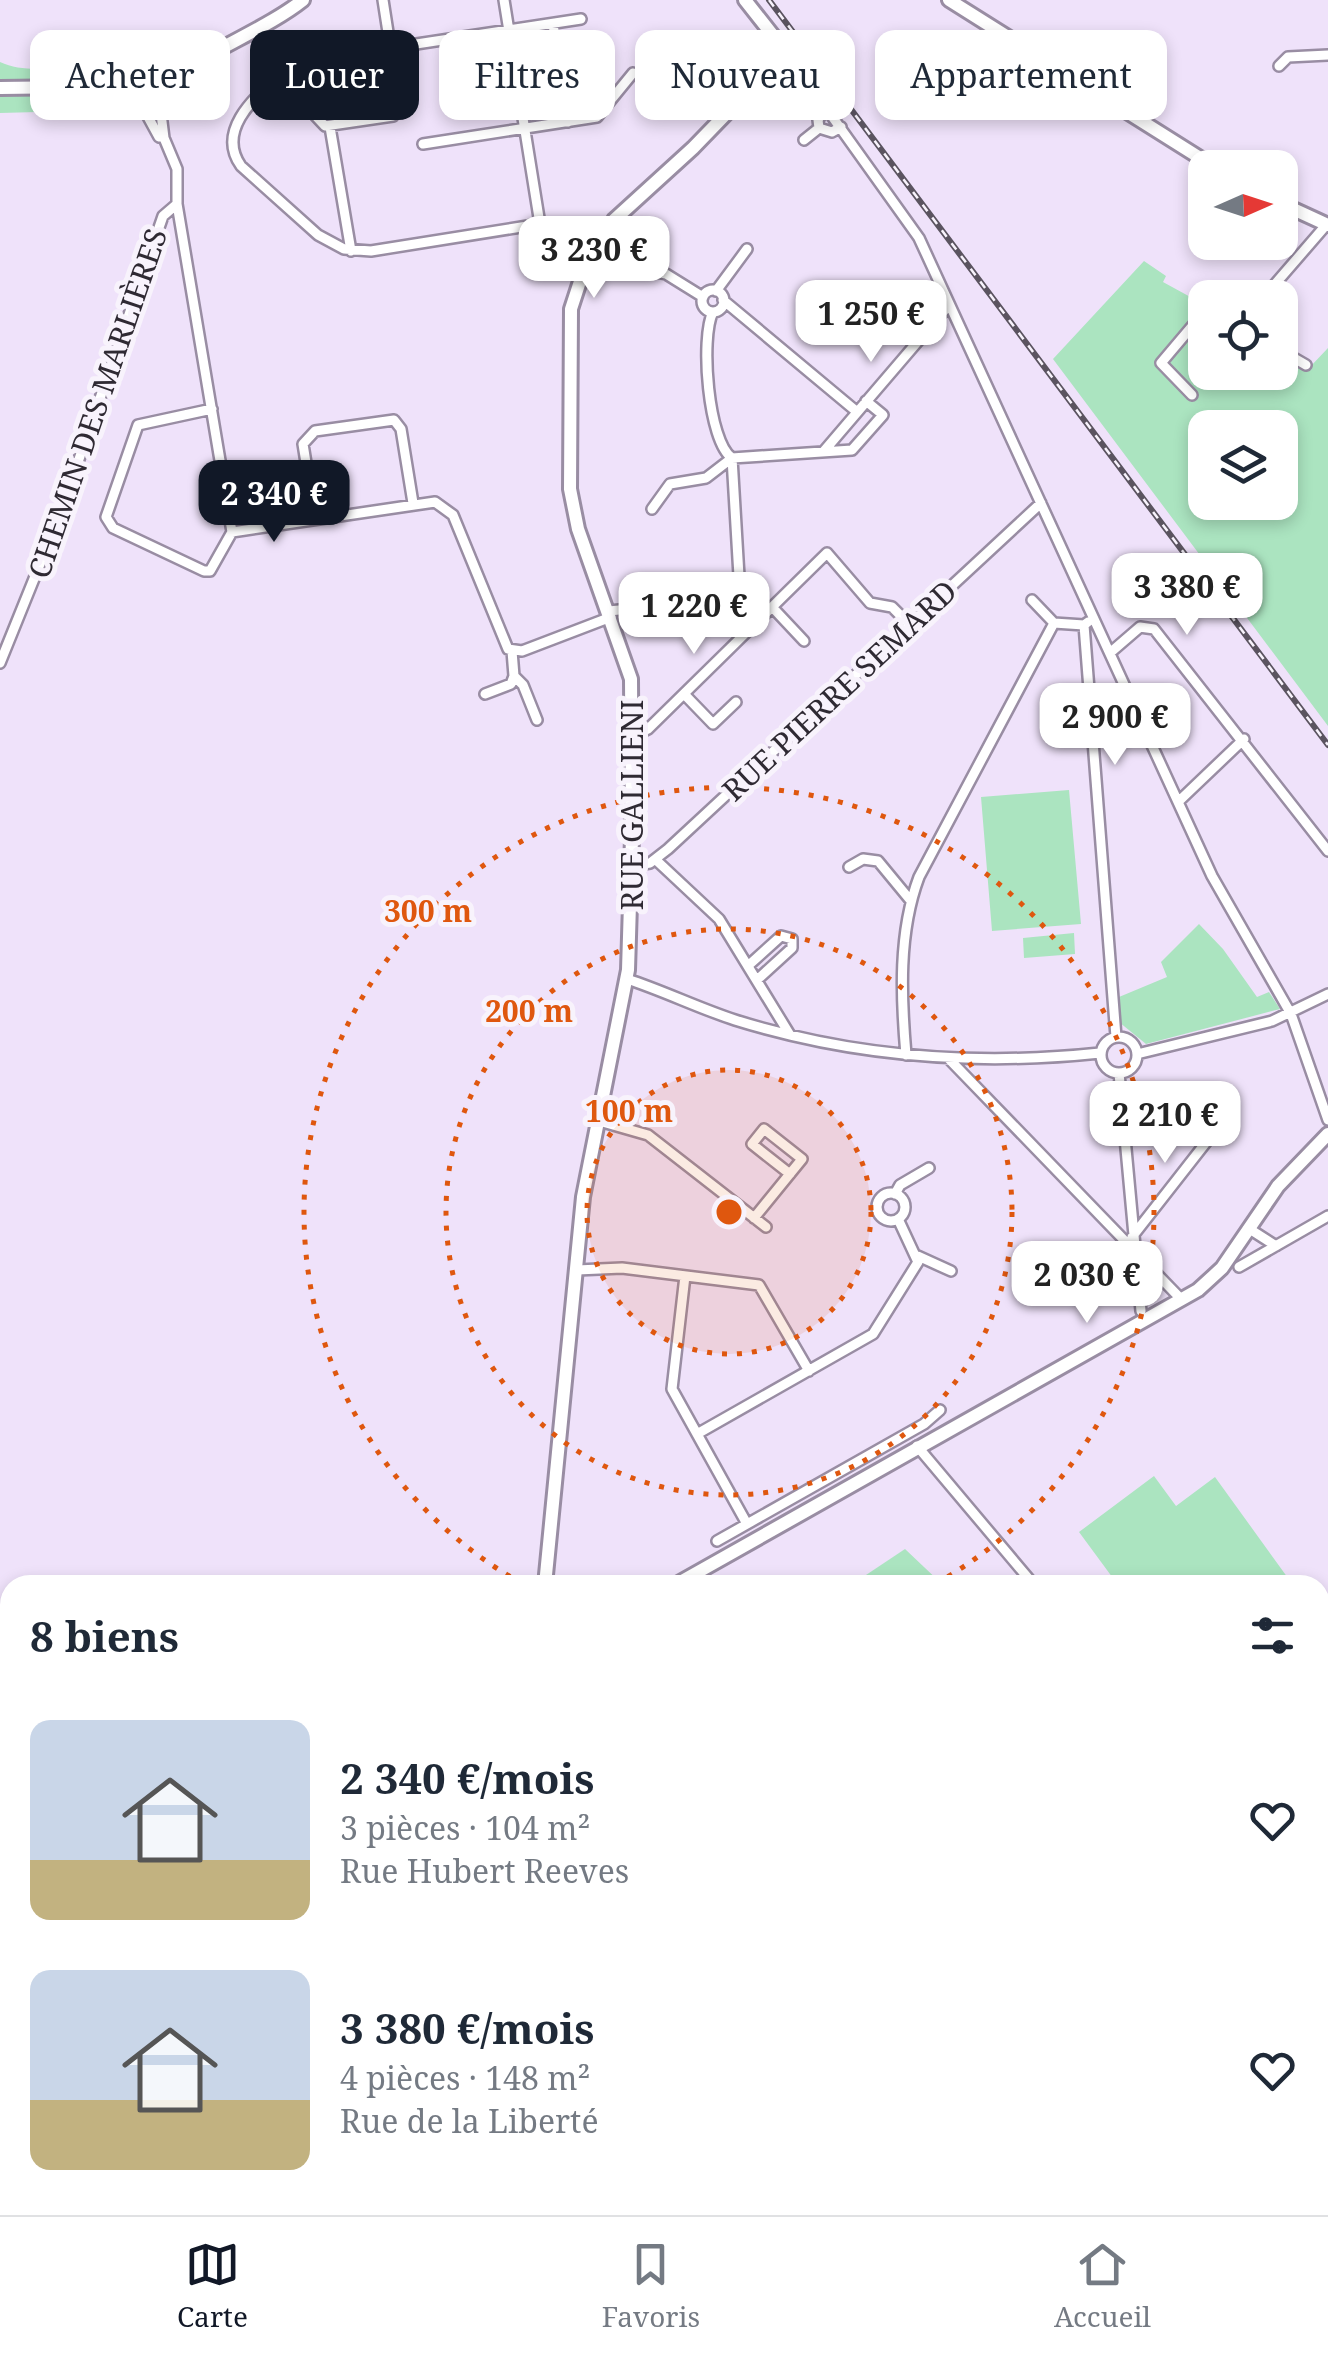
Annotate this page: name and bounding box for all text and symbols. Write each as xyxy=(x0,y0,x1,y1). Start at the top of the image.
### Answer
chip: Acheter xyxy=(30,30,230,120)
chip: Louer xyxy=(250,30,419,120)
chip: Filtres xyxy=(439,30,615,120)
chip: Nouveau xyxy=(635,30,855,120)
chip: Appartement xyxy=(875,30,1167,120)
north arrow xyxy=(1188,150,1298,260)
map controls xyxy=(1188,150,1298,520)
pin: 3 230 € xyxy=(502,216,686,301)
street label: CHEMIN DES MARLIÈRES xyxy=(18,223,176,583)
text: 3 230 € xyxy=(541,227,647,270)
pin: 1 250 € xyxy=(779,280,963,365)
button: locate xyxy=(1188,280,1298,390)
text: 1 250 € xyxy=(818,291,924,334)
button: layers xyxy=(1188,410,1298,520)
pin: 2 340 € xyxy=(182,460,366,545)
text: 2 340 € xyxy=(221,471,327,514)
pin: 3 380 € xyxy=(1095,553,1279,638)
text: 3 380 € xyxy=(1134,564,1240,607)
street label: RUE PIERRE SEMARD xyxy=(713,570,965,810)
pin: 1 220 € xyxy=(602,572,786,657)
text: 1 220 € xyxy=(641,583,747,626)
pin: 2 900 € xyxy=(1023,683,1207,768)
text: 2 900 € xyxy=(1062,694,1168,737)
street label: RUE GALLIENI xyxy=(611,700,652,910)
text: 300 m xyxy=(384,890,472,931)
text: 200 m xyxy=(485,990,573,1031)
pin: 2 210 € xyxy=(1073,1081,1257,1166)
text: 100 m xyxy=(585,1090,673,1131)
text: 2 210 € xyxy=(1112,1092,1218,1135)
centre of rings xyxy=(711,1194,747,1230)
pin: 2 030 € xyxy=(995,1241,1179,1326)
text: 2 030 € xyxy=(1034,1252,1140,1295)
text: 8 biens xyxy=(30,1607,179,1664)
icon: filters xyxy=(1245,1608,1300,1663)
text: 2 340 €/mois xyxy=(340,1749,595,1806)
icon: home xyxy=(110,1760,230,1880)
icon: heart xyxy=(1245,1793,1300,1848)
text: 3 pièces · 104 m² xyxy=(340,1806,590,1849)
text: Rue Hubert Reeves xyxy=(340,1849,629,1892)
text: 3 380 €/mois xyxy=(340,1999,595,2056)
icon: home xyxy=(110,2010,230,2130)
icon: heart xyxy=(1245,2043,1300,2098)
text: 4 pièces · 148 m² xyxy=(340,2056,590,2099)
text: Rue de la Liberté xyxy=(340,2099,599,2142)
tab: Carte xyxy=(177,2237,248,2335)
tab: Favoris xyxy=(602,2237,700,2335)
tab: Accueil xyxy=(1054,2237,1151,2335)

